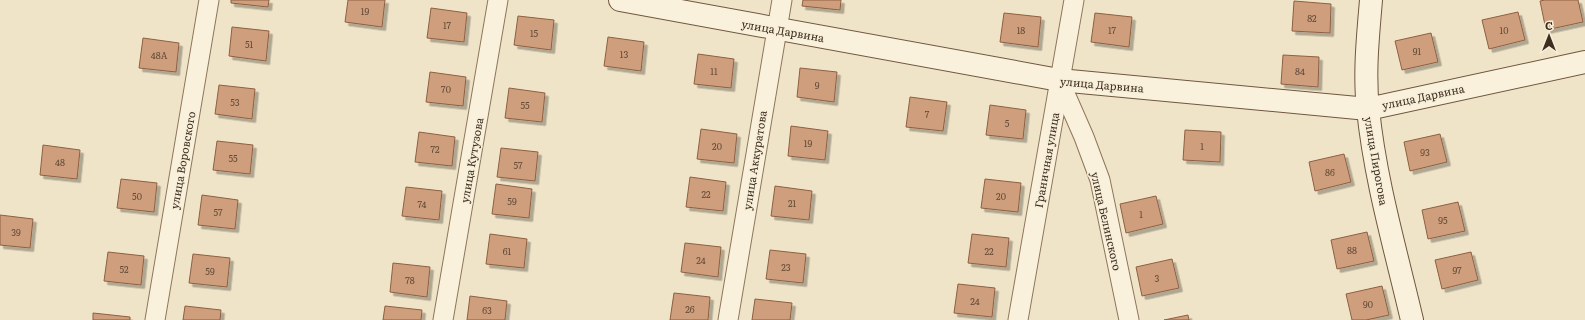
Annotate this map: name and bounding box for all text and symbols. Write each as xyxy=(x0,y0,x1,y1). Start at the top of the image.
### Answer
house number: 19 xyxy=(361,4,369,18)
house number: 82 xyxy=(1307,11,1317,25)
street label: улица Дарвина xyxy=(740,15,826,45)
north arrow xyxy=(1529,16,1569,56)
text: С xyxy=(1545,17,1553,33)
house number: 17 xyxy=(443,18,451,32)
house number: 18 xyxy=(1017,23,1025,37)
house number: 17 xyxy=(1108,23,1116,37)
house number: 10 xyxy=(1500,23,1508,37)
house number: 15 xyxy=(530,26,539,40)
house number: 51 xyxy=(245,37,253,51)
house number: 91 xyxy=(1413,44,1422,58)
house number: 13 xyxy=(620,47,628,61)
house number: 48А xyxy=(151,48,168,62)
house number: 11 xyxy=(710,64,718,78)
house number: 84 xyxy=(1295,64,1305,78)
street label: улица Дарвина xyxy=(1060,72,1144,96)
house number: 9 xyxy=(815,78,820,92)
street label: улица Дарвина xyxy=(1380,79,1466,113)
house number: 70 xyxy=(441,82,451,96)
house number: 53 xyxy=(230,95,240,109)
house number: 55 xyxy=(520,98,530,112)
house number: 7 xyxy=(925,107,930,121)
street label: улица Аккуратова xyxy=(738,109,770,211)
street label: улица Воровского xyxy=(166,110,198,210)
street label: Граничная улица xyxy=(1030,111,1062,209)
street label: улица Пирогова xyxy=(1361,115,1393,207)
street label: улица Кутузова xyxy=(456,116,486,204)
house number: 5 xyxy=(1005,116,1010,130)
house number: 19 xyxy=(804,136,812,150)
house number: 20 xyxy=(712,139,722,153)
house number: 1 xyxy=(1200,139,1204,153)
house number: 72 xyxy=(430,142,440,156)
house number: 93 xyxy=(1420,145,1430,159)
house number: 55 xyxy=(228,151,238,165)
house number: 48 xyxy=(55,155,65,169)
house number: 57 xyxy=(513,158,523,172)
house number: 86 xyxy=(1325,165,1335,179)
street label: улица Белинского xyxy=(1088,170,1126,272)
house number: 22 xyxy=(701,187,711,201)
house number: 50 xyxy=(132,189,142,203)
house number: 20 xyxy=(996,189,1006,203)
house number: 59 xyxy=(507,194,517,208)
house number: 21 xyxy=(788,196,796,210)
house number: 74 xyxy=(418,197,426,211)
house number: 57 xyxy=(213,205,223,219)
house number: 1 xyxy=(1139,207,1143,221)
house number: 95 xyxy=(1438,213,1448,227)
house number: 39 xyxy=(11,225,21,239)
house number: 88 xyxy=(1347,243,1357,257)
house number: 61 xyxy=(503,244,512,258)
house number: 22 xyxy=(984,244,994,258)
house number: 24 xyxy=(696,253,706,267)
house number: 23 xyxy=(781,260,791,274)
house number: 52 xyxy=(119,262,129,276)
house number: 97 xyxy=(1452,263,1462,277)
house number: 59 xyxy=(205,264,215,278)
house number: 3 xyxy=(1155,271,1160,285)
house number: 78 xyxy=(405,273,415,287)
house number: 24 xyxy=(970,294,980,308)
house number: 90 xyxy=(1363,297,1373,311)
house number: 26 xyxy=(685,302,695,316)
house number: 63 xyxy=(482,303,492,317)

